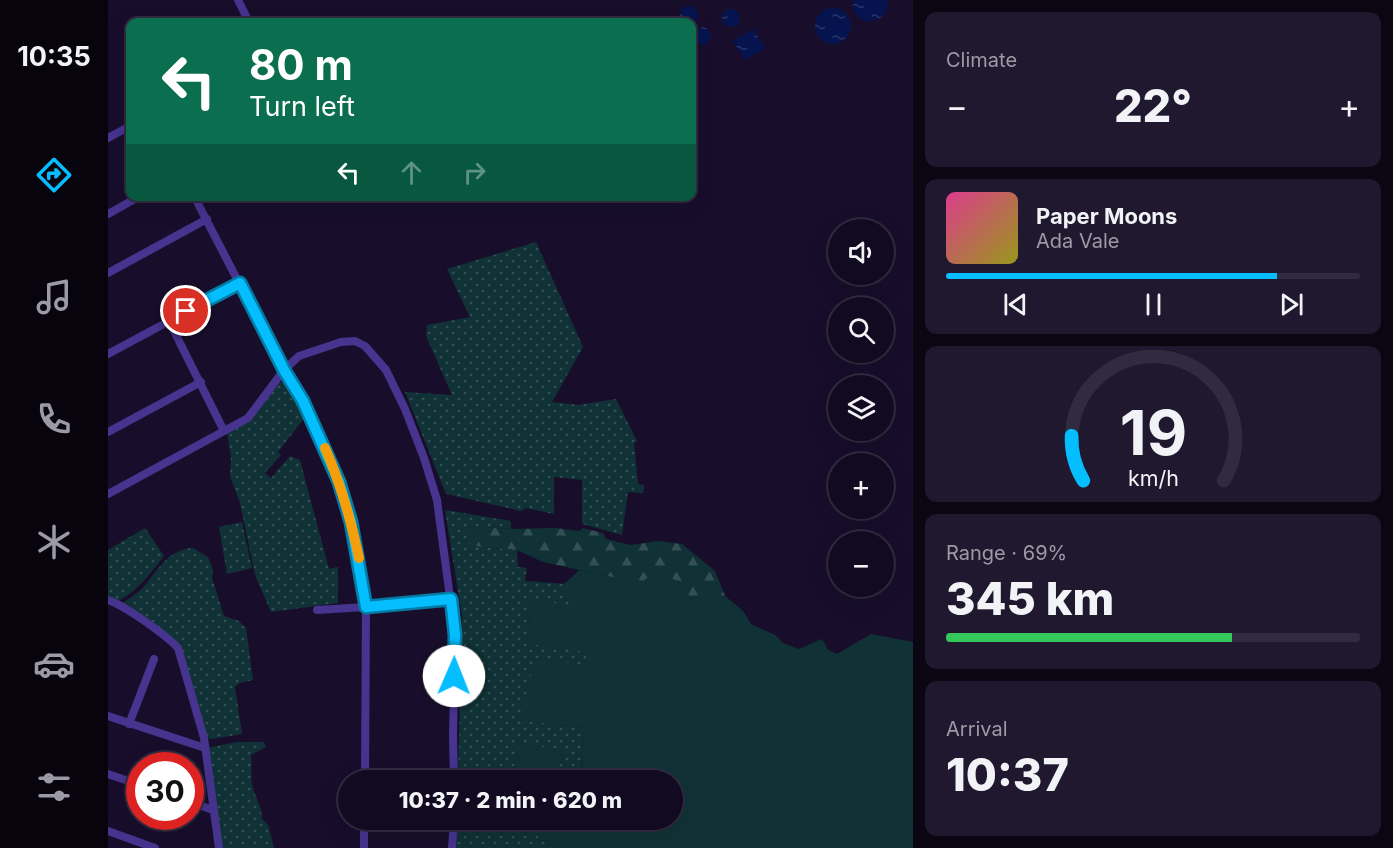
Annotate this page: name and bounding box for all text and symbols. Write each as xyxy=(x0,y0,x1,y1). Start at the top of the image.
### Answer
text: 80 m xyxy=(249,39,353,90)
text: 10:35 xyxy=(17,40,91,73)
icon: left xyxy=(150,42,228,120)
text: Climate xyxy=(946,48,1017,72)
text: 22° xyxy=(1114,78,1192,133)
text: − xyxy=(946,86,968,126)
text: + xyxy=(1338,86,1360,126)
text: Turn left xyxy=(249,90,355,123)
icon: directions xyxy=(33,154,75,196)
icon: left xyxy=(332,156,365,189)
icon: ahead xyxy=(395,156,428,189)
icon: right xyxy=(458,156,491,189)
text: Paper Moons xyxy=(1036,203,1177,229)
map controls xyxy=(828,219,894,597)
button: sound xyxy=(828,219,894,285)
text: Ada Vale xyxy=(1036,229,1119,253)
icon: music xyxy=(33,276,75,318)
pin xyxy=(160,285,211,336)
icon: previous xyxy=(999,288,1032,321)
icon: pause xyxy=(1137,288,1170,321)
icon: next xyxy=(1275,288,1308,321)
icon: arrive xyxy=(169,294,202,327)
button: search xyxy=(828,297,894,363)
button: layers xyxy=(828,375,894,441)
text: 19 xyxy=(1119,395,1187,470)
icon: phone xyxy=(33,398,75,440)
button: + xyxy=(828,453,894,519)
text: km/h xyxy=(1128,465,1178,491)
icon: climate xyxy=(33,521,75,563)
button: − xyxy=(828,531,894,597)
text: Range · 69% xyxy=(946,541,1067,565)
text: 345 km xyxy=(946,571,1114,626)
icon: car xyxy=(33,643,75,685)
position arrow xyxy=(422,644,486,708)
text: Arrival xyxy=(946,717,1008,741)
text: 10:37 xyxy=(946,747,1069,802)
speed limit sign: 30 xyxy=(126,752,204,830)
icon: filters xyxy=(33,766,75,808)
text: 10:37 · 2 min · 620 m xyxy=(399,787,622,813)

